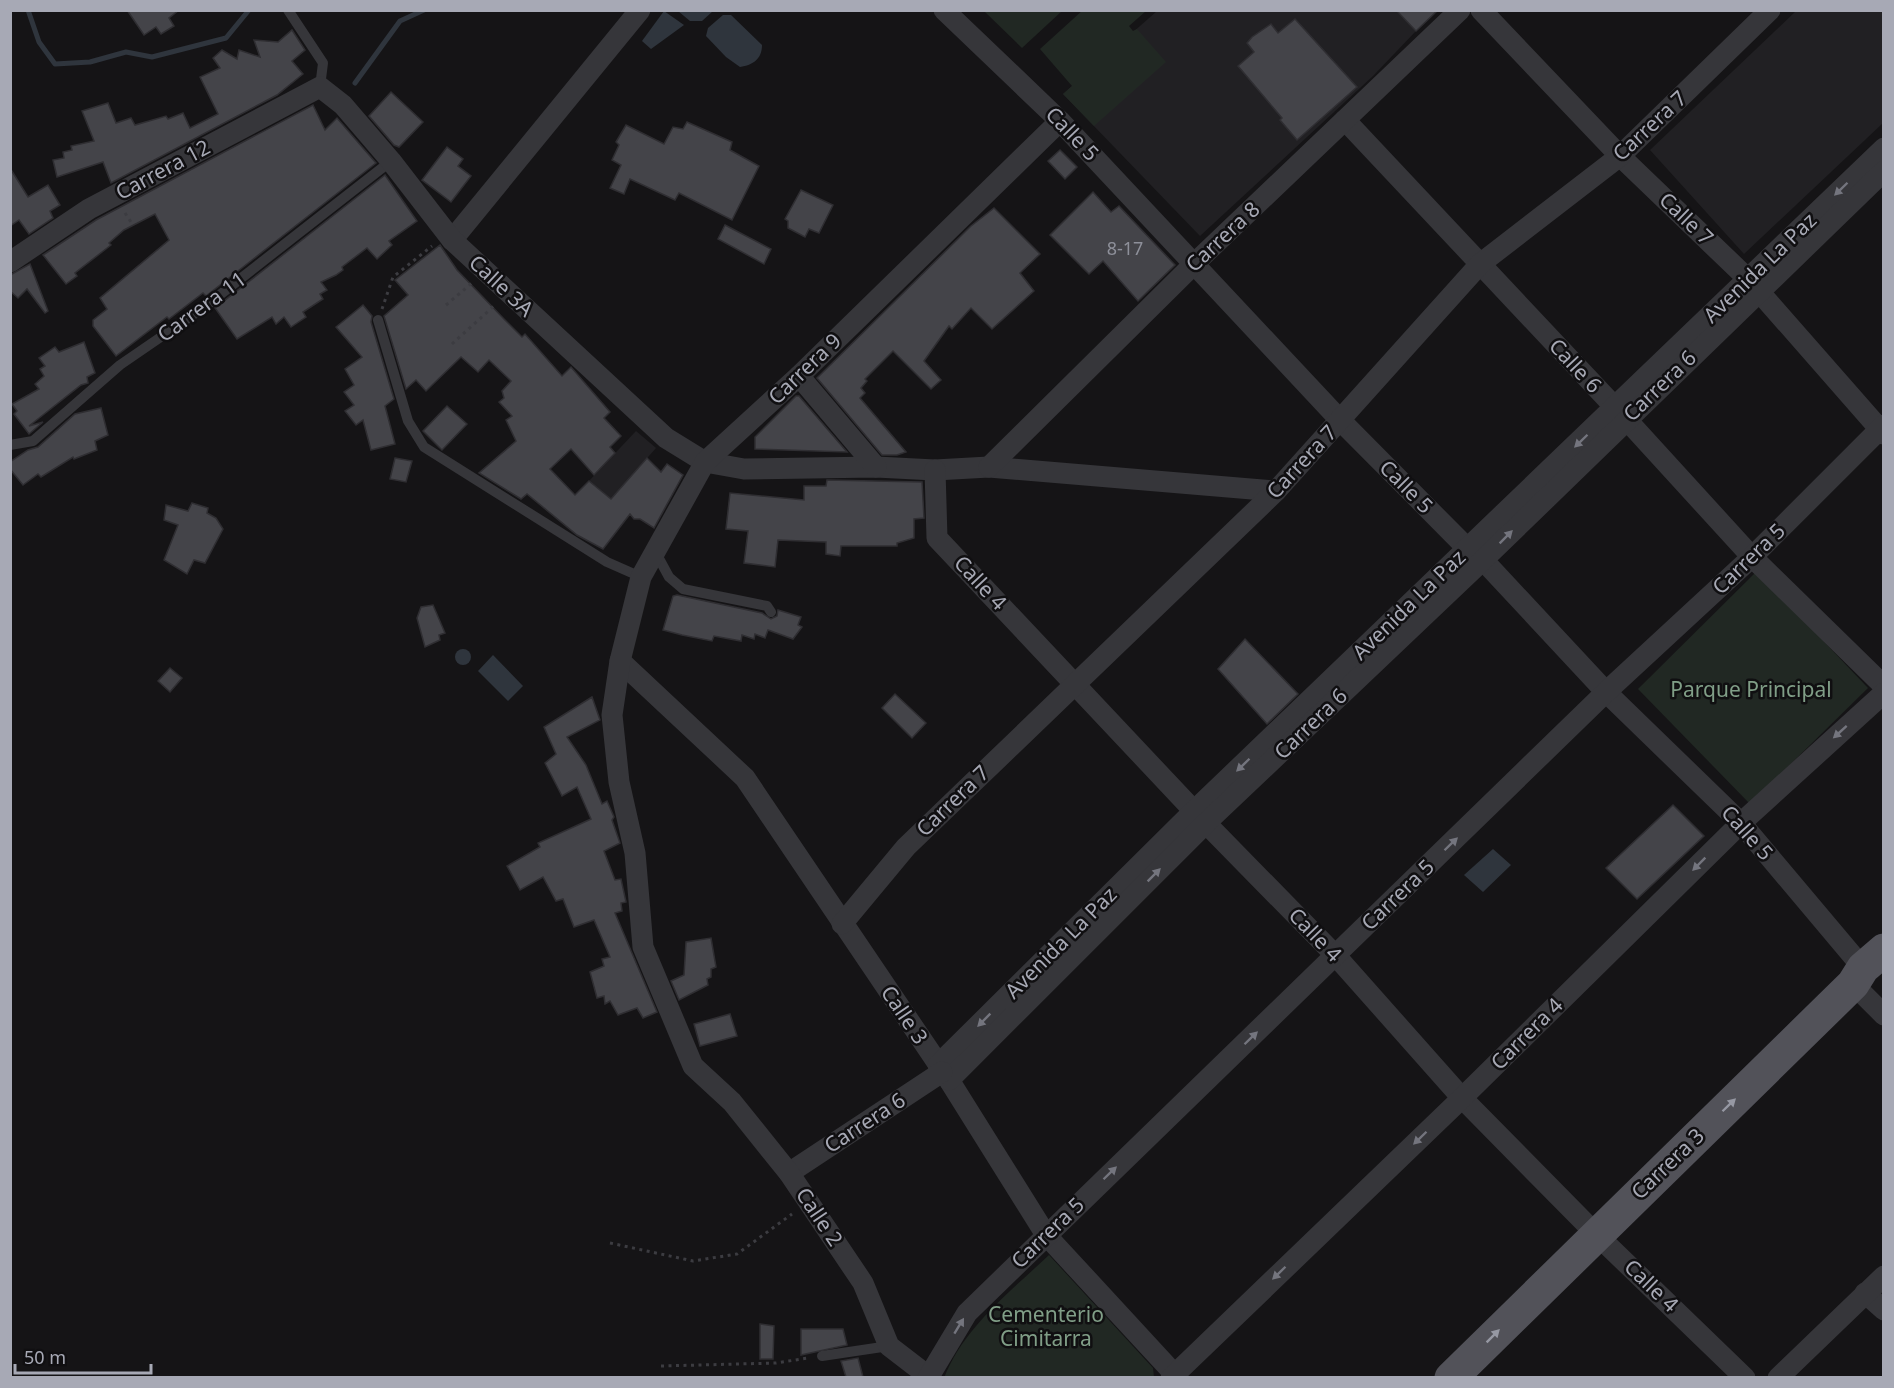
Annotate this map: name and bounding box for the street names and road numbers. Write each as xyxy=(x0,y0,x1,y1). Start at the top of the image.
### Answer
street label: Carrera 7 xyxy=(1606,84,1692,167)
street label: Calle 5 xyxy=(1040,100,1105,166)
street label: Carrera 12 xyxy=(110,132,215,206)
street label: Calle 7 xyxy=(1654,186,1720,251)
street label: Carrera 8 xyxy=(1179,195,1265,278)
street label: Avenida La Paz xyxy=(1697,206,1822,328)
street label: Calle 3A xyxy=(463,248,540,323)
street label: Carrera 11 xyxy=(151,264,251,348)
street label: Carrera 9 xyxy=(762,326,847,410)
street label: Calle 6 xyxy=(1543,332,1608,399)
street label: Carrera 6 xyxy=(1617,343,1702,427)
street label: Carrera 7 xyxy=(1260,418,1343,504)
street label: Calle 5 xyxy=(1374,453,1440,519)
street label: Carrera 5 xyxy=(1706,516,1791,600)
street label: Avenida La Paz xyxy=(1346,543,1471,665)
street label: Calle 4 xyxy=(948,549,1013,616)
street label: Carrera 6 xyxy=(1268,681,1353,765)
street label: Carrera 7 xyxy=(910,758,995,842)
street label: Calle 5 xyxy=(1716,799,1780,866)
street label: Carrera 5 xyxy=(1355,852,1440,936)
street label: Avenida La Paz xyxy=(998,880,1122,1004)
street label: Calle 4 xyxy=(1283,901,1348,967)
street label: Calle 3 xyxy=(875,980,935,1049)
street label: Carrera 4 xyxy=(1484,991,1568,1075)
street label: Carrera 6 xyxy=(819,1086,910,1159)
street label: Carrera 3 xyxy=(1625,1121,1710,1205)
street label: Calle 2 xyxy=(790,1182,850,1251)
street label: Carrera 5 xyxy=(1005,1190,1090,1274)
street label: Calle 4 xyxy=(1619,1253,1685,1318)

